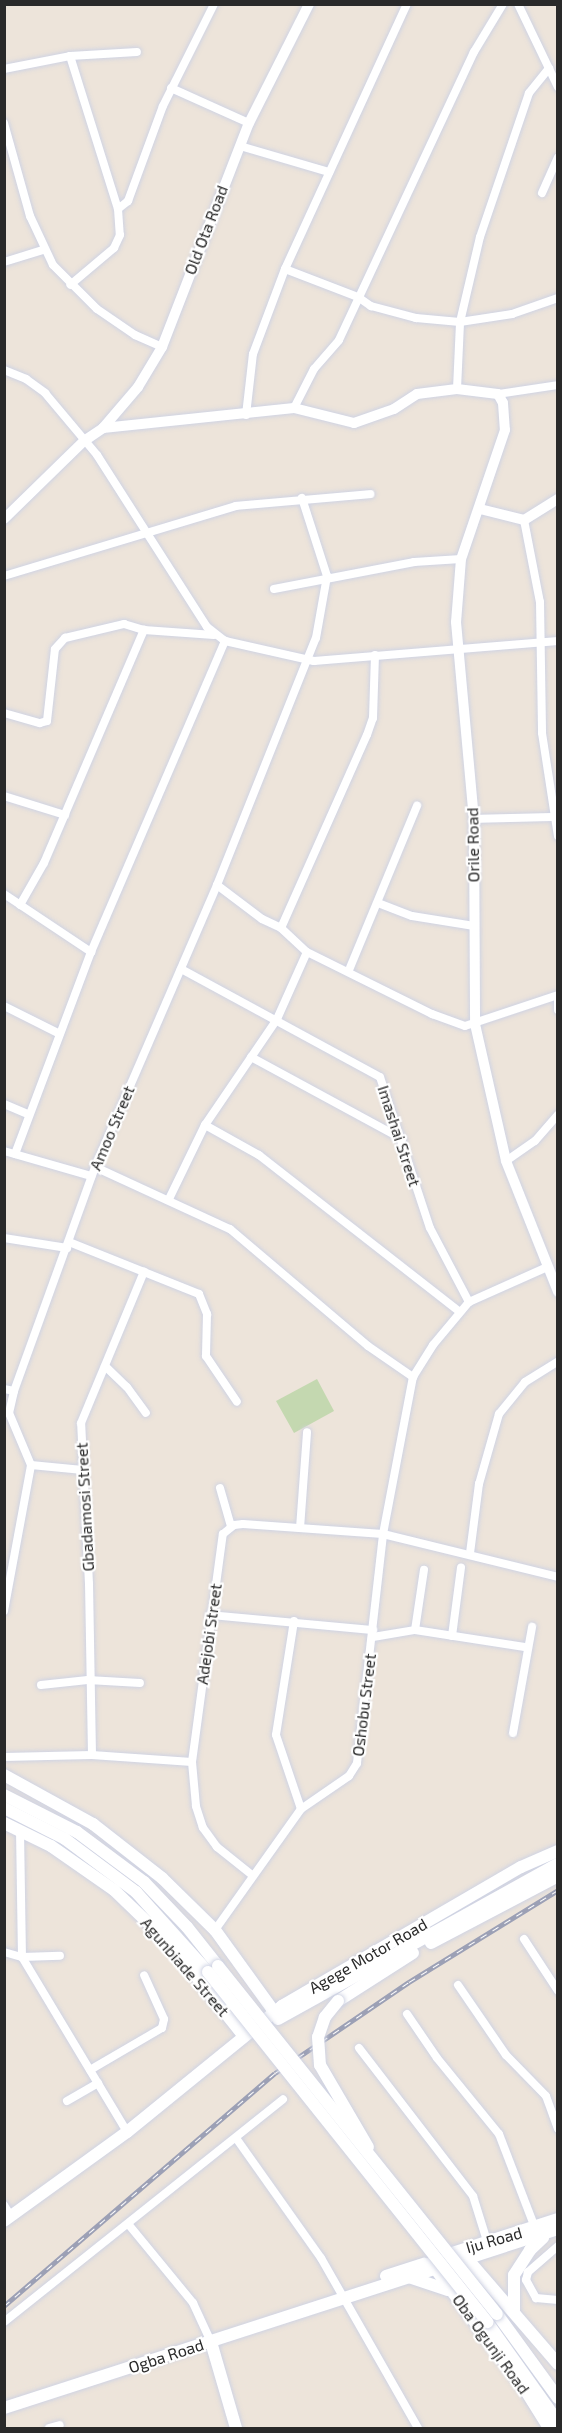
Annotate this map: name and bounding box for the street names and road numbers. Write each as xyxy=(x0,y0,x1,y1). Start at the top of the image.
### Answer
street label: Old Ota Road xyxy=(180,183,232,277)
street label: Orile Road xyxy=(463,807,483,883)
street label: Amoo Street xyxy=(86,1083,138,1173)
street label: Imashai Street xyxy=(374,1083,424,1189)
street label: Gbadamosi Street xyxy=(72,1442,98,1572)
street label: Adejobi Street xyxy=(192,1582,226,1686)
street label: Oshobu Street xyxy=(348,1652,380,1758)
street label: Agunbiade Street xyxy=(137,1914,233,2020)
street label: Agege Motor Road xyxy=(305,1914,431,1998)
street label: Iju Road xyxy=(464,2223,524,2257)
street label: Oba Ogunji Road xyxy=(448,2290,534,2398)
street label: Ogba Road xyxy=(126,2335,206,2377)

